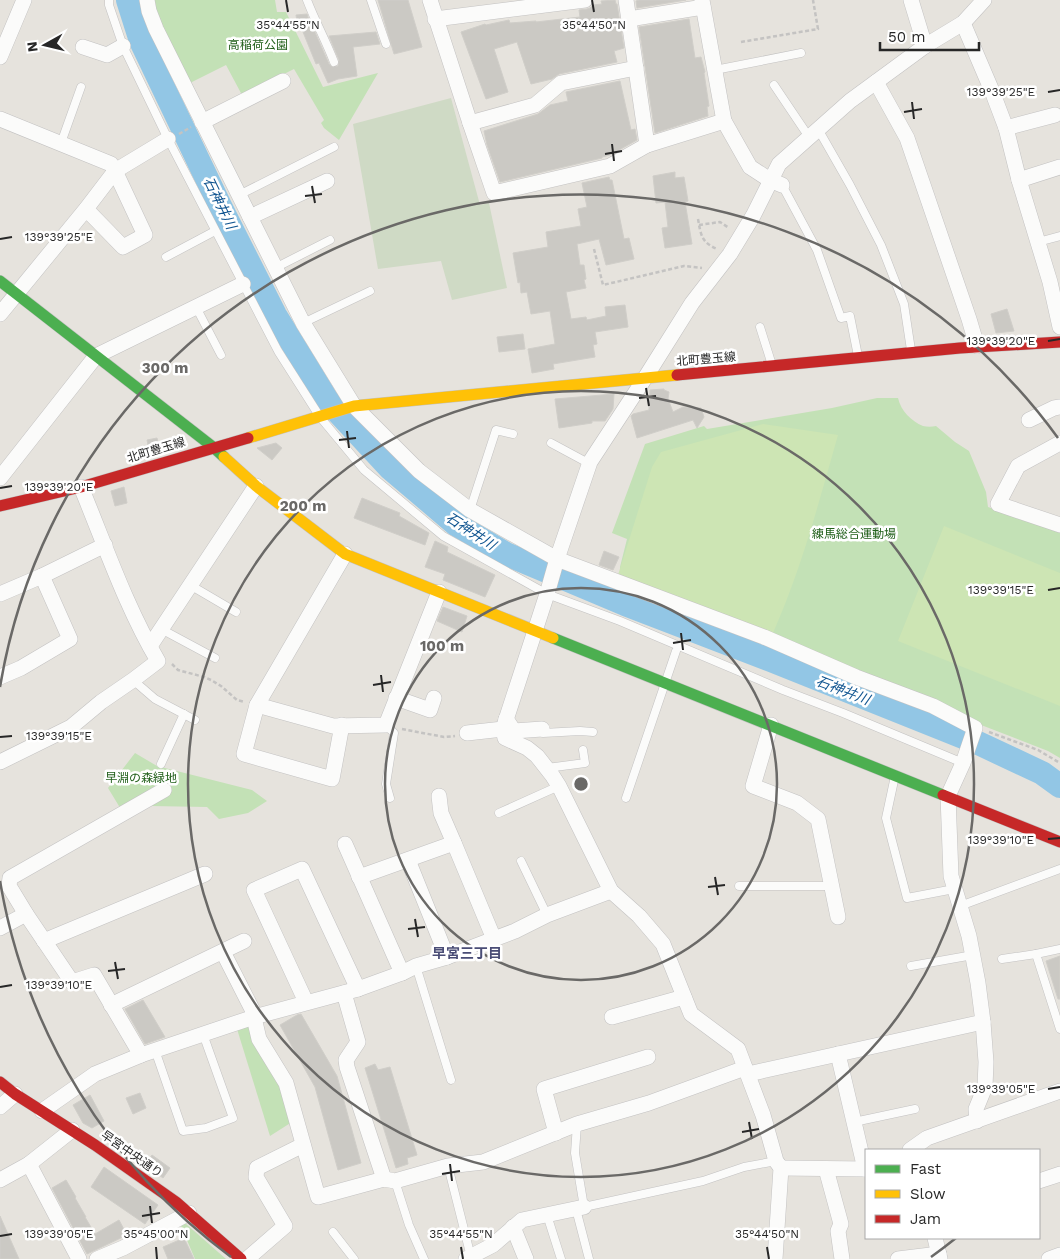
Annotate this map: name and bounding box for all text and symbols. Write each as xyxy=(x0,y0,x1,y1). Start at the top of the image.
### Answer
text: 35°44'55"N xyxy=(256,18,320,32)
text: 35°44'50"N xyxy=(562,18,626,32)
north arrow xyxy=(20,20,70,70)
scale bar xyxy=(880,20,979,52)
text: 50 m xyxy=(888,28,925,46)
park label: 高稲荷公園 xyxy=(228,38,288,52)
text: N xyxy=(23,41,41,53)
text: 139°39'25"E xyxy=(967,85,1035,99)
water label: 石神井川 xyxy=(201,174,240,233)
text: 139°39'25"E xyxy=(25,230,93,244)
text: 139°39'20"E xyxy=(967,334,1036,348)
street label: 北町豊玉線 xyxy=(675,349,737,369)
text: 300 m xyxy=(142,359,188,377)
street label: 北町豊玉線 xyxy=(125,435,187,465)
text: 139°39'20"E xyxy=(25,480,94,494)
text: 200 m xyxy=(280,497,326,515)
water label: 石神井川 xyxy=(443,509,501,554)
park label: 練馬総合運動場 xyxy=(812,527,896,541)
text: 139°39'15"E xyxy=(968,583,1034,597)
text: 100 m xyxy=(420,637,464,655)
water label: 石神井川 xyxy=(814,672,874,708)
text: 139°39'15"E xyxy=(26,729,92,743)
park label: 早淵の森緑地 xyxy=(105,771,177,785)
centre of rings xyxy=(572,775,590,793)
text: 139°39'10"E xyxy=(968,833,1035,847)
district label: 早宮三丁目 xyxy=(432,945,502,961)
text: 139°39'10"E xyxy=(26,978,93,992)
text: 139°39'05"E xyxy=(967,1082,1036,1096)
street label: 早宮中央通り xyxy=(98,1128,166,1180)
legend xyxy=(865,1149,1040,1239)
text: Fast xyxy=(910,1160,942,1178)
text: Slow xyxy=(910,1185,946,1203)
text: Jam xyxy=(910,1210,941,1228)
text: 139°39'05"E xyxy=(25,1227,94,1241)
text: 35°45'00"N xyxy=(124,1227,188,1241)
text: 35°44'55"N xyxy=(429,1227,493,1241)
text: 35°44'50"N xyxy=(735,1227,799,1241)

